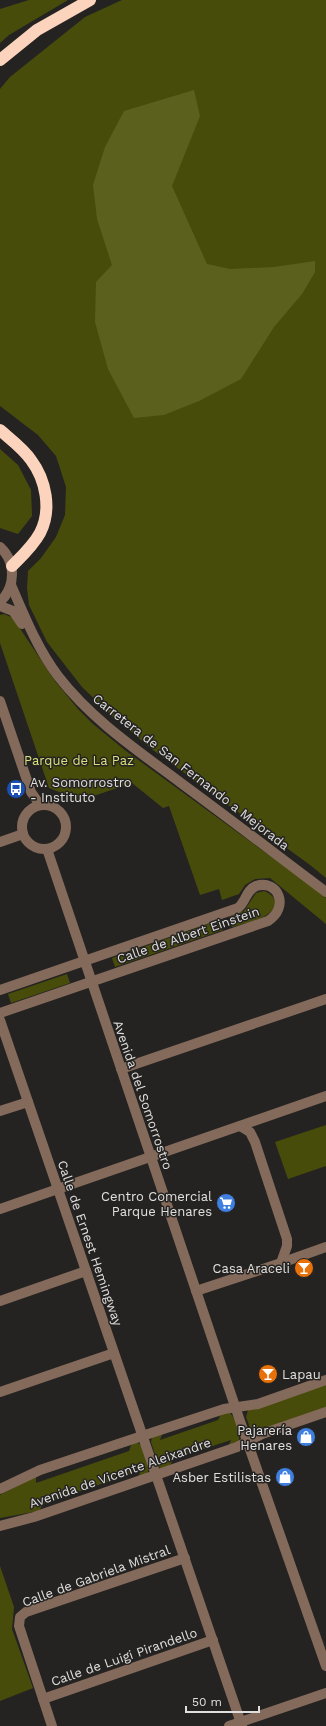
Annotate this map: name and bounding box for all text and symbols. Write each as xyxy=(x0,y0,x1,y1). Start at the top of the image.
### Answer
street label: Carretera de San Fernando a Mejorada xyxy=(90,691,293,854)
park label: Parque de La Paz xyxy=(24,753,134,768)
place label: Av. Somorrostro - Instituto xyxy=(30,775,132,805)
bus stop icon: Av. Somorrostro - Instituto xyxy=(5,778,27,800)
street label: Calle de Albert Einstein xyxy=(115,904,261,966)
street label: Avenida del Somorrostro xyxy=(110,1018,176,1172)
street label: Calle de Ernest Hemingway xyxy=(55,1158,126,1328)
place label: Centro Comercial Parque Henares xyxy=(101,1189,212,1219)
supermarket icon: Centro Comercial Parque Henares xyxy=(215,1192,237,1214)
bar icon: Casa Araceli xyxy=(293,1257,315,1279)
place label: Casa Araceli xyxy=(213,1261,290,1276)
bar icon: Lapau xyxy=(257,1363,279,1385)
place label: Lapau xyxy=(282,1367,321,1382)
place label: Pajarería Henares xyxy=(237,1423,293,1453)
shop icon: Pajarería Henares xyxy=(295,1426,317,1448)
street label: Avenida de Vicente Aleixandre xyxy=(27,1435,213,1511)
shop icon: Asber Estilistas xyxy=(274,1466,296,1488)
place label: Asber Estilistas xyxy=(173,1470,271,1485)
street label: Calle de Gabriela Mistral xyxy=(20,1542,172,1610)
street label: Calle de Luigi Pirandello xyxy=(49,1625,199,1689)
scale bar xyxy=(186,1688,259,1714)
text: 50 m xyxy=(192,1695,222,1709)

